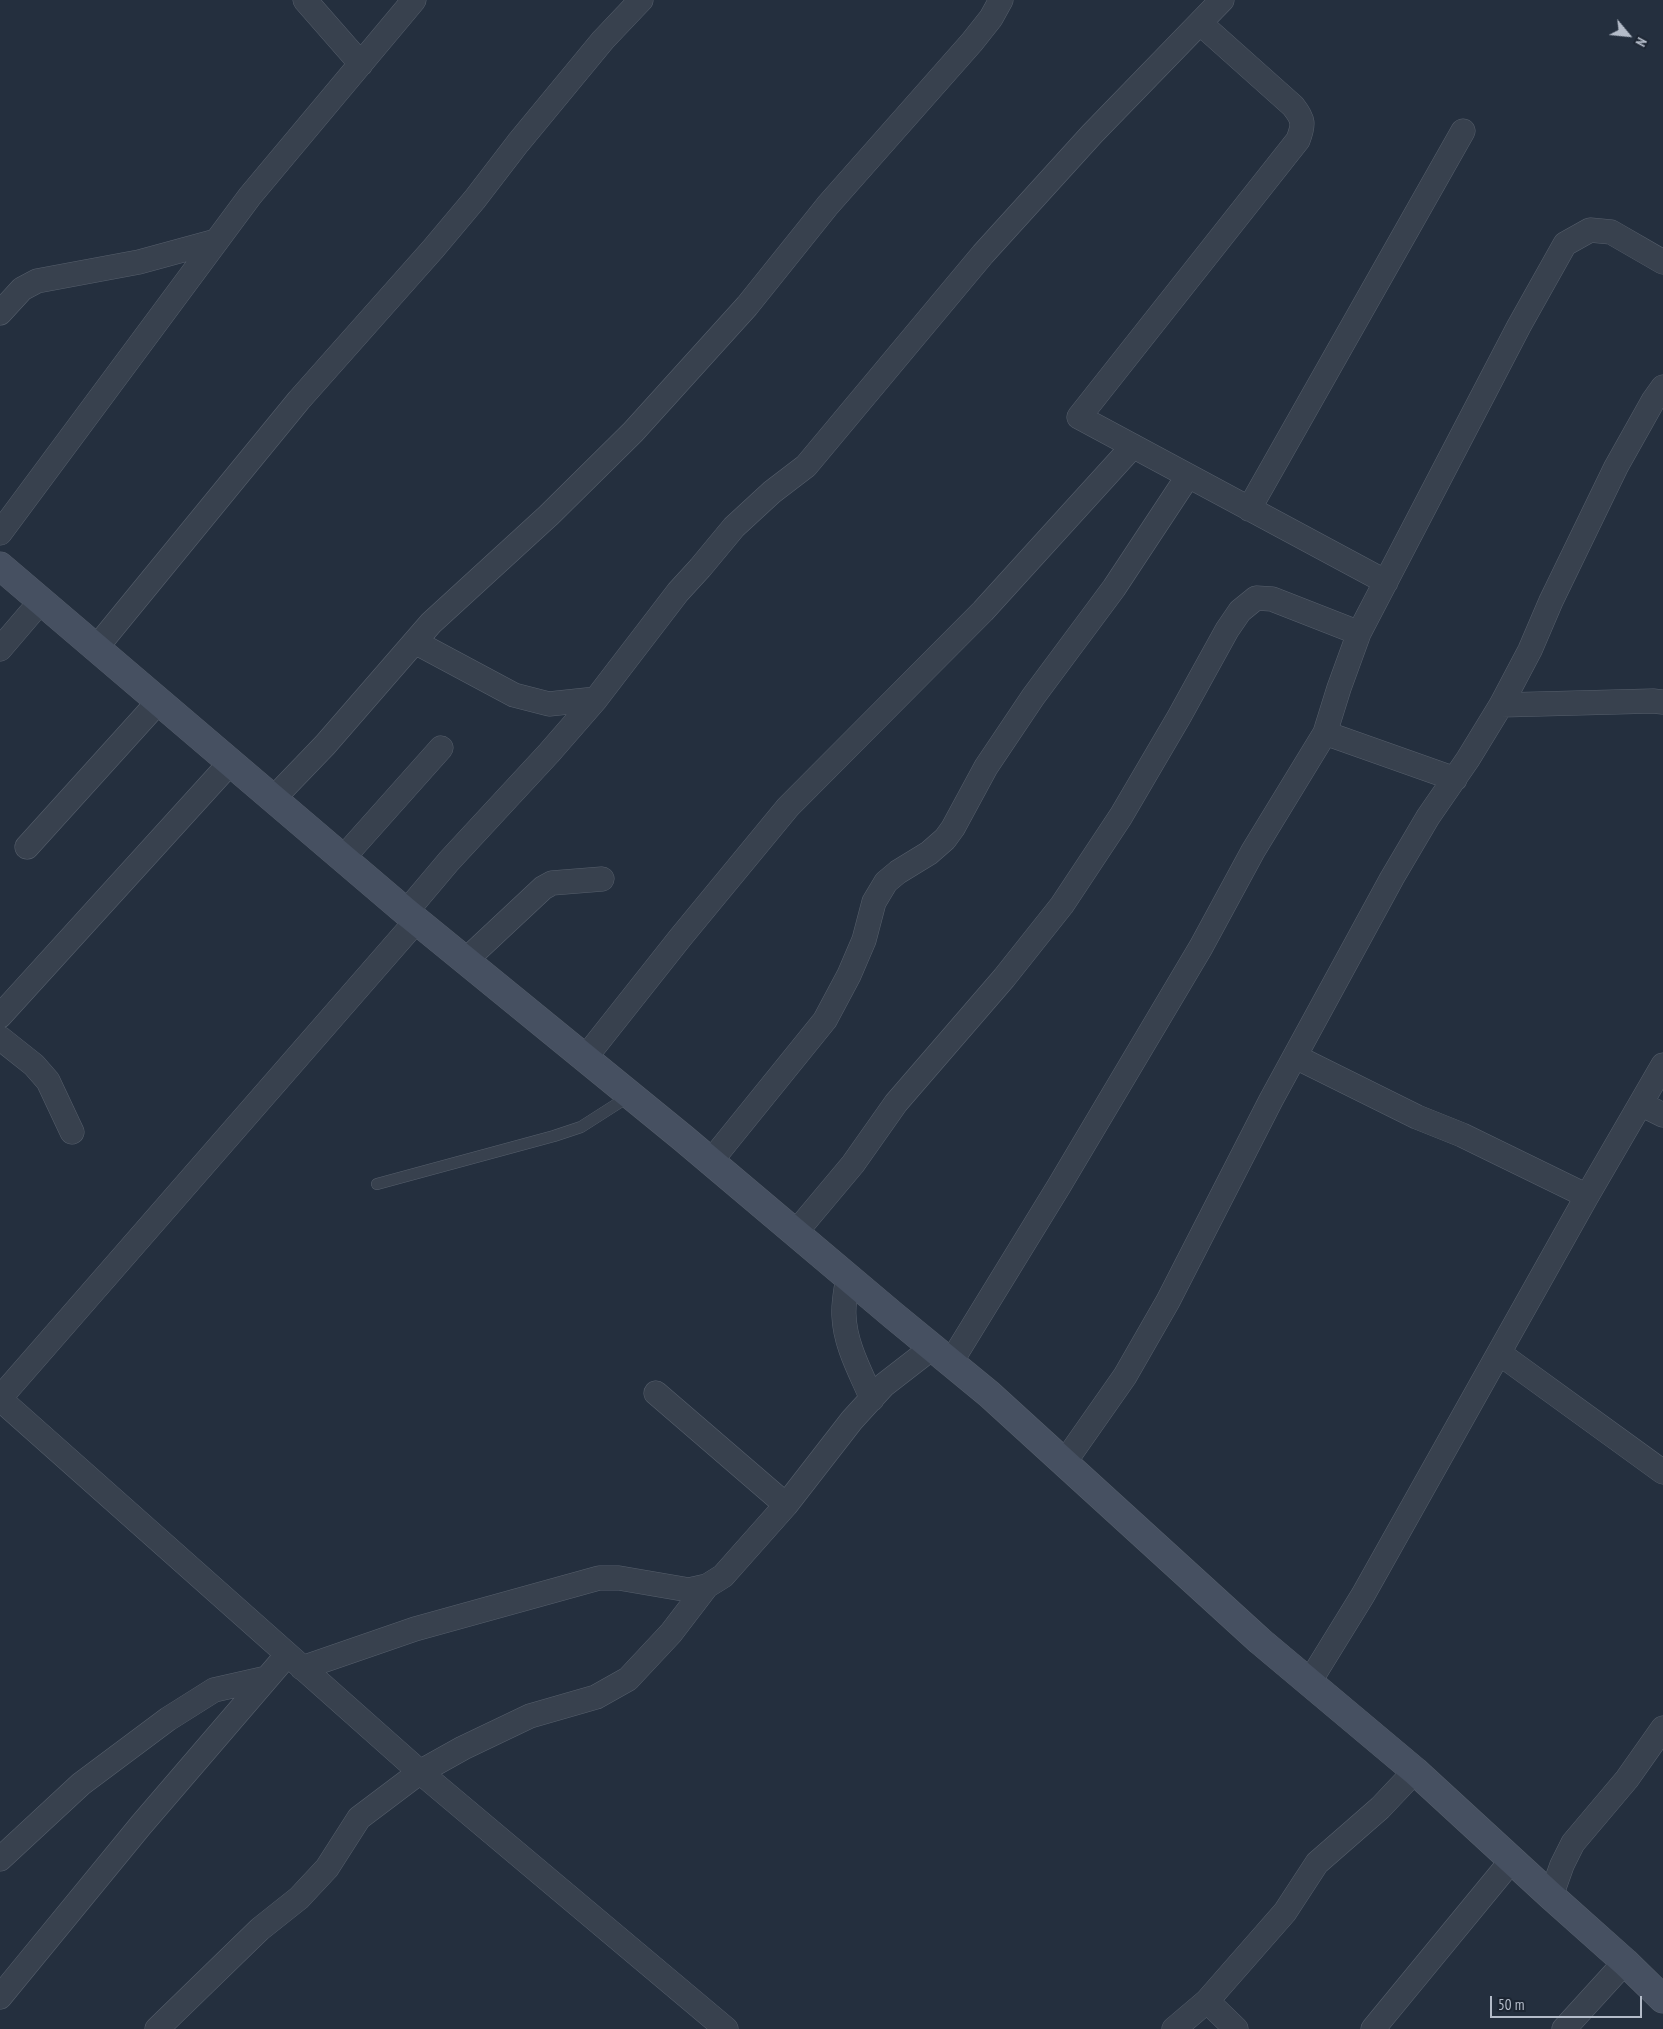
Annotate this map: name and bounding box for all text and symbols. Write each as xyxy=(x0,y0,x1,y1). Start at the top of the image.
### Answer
north arrow xyxy=(1603,10,1653,60)
text: N xyxy=(1632,34,1651,50)
scale bar xyxy=(1493,1986,1646,2018)
text: 50 m xyxy=(1498,1995,1524,2014)

